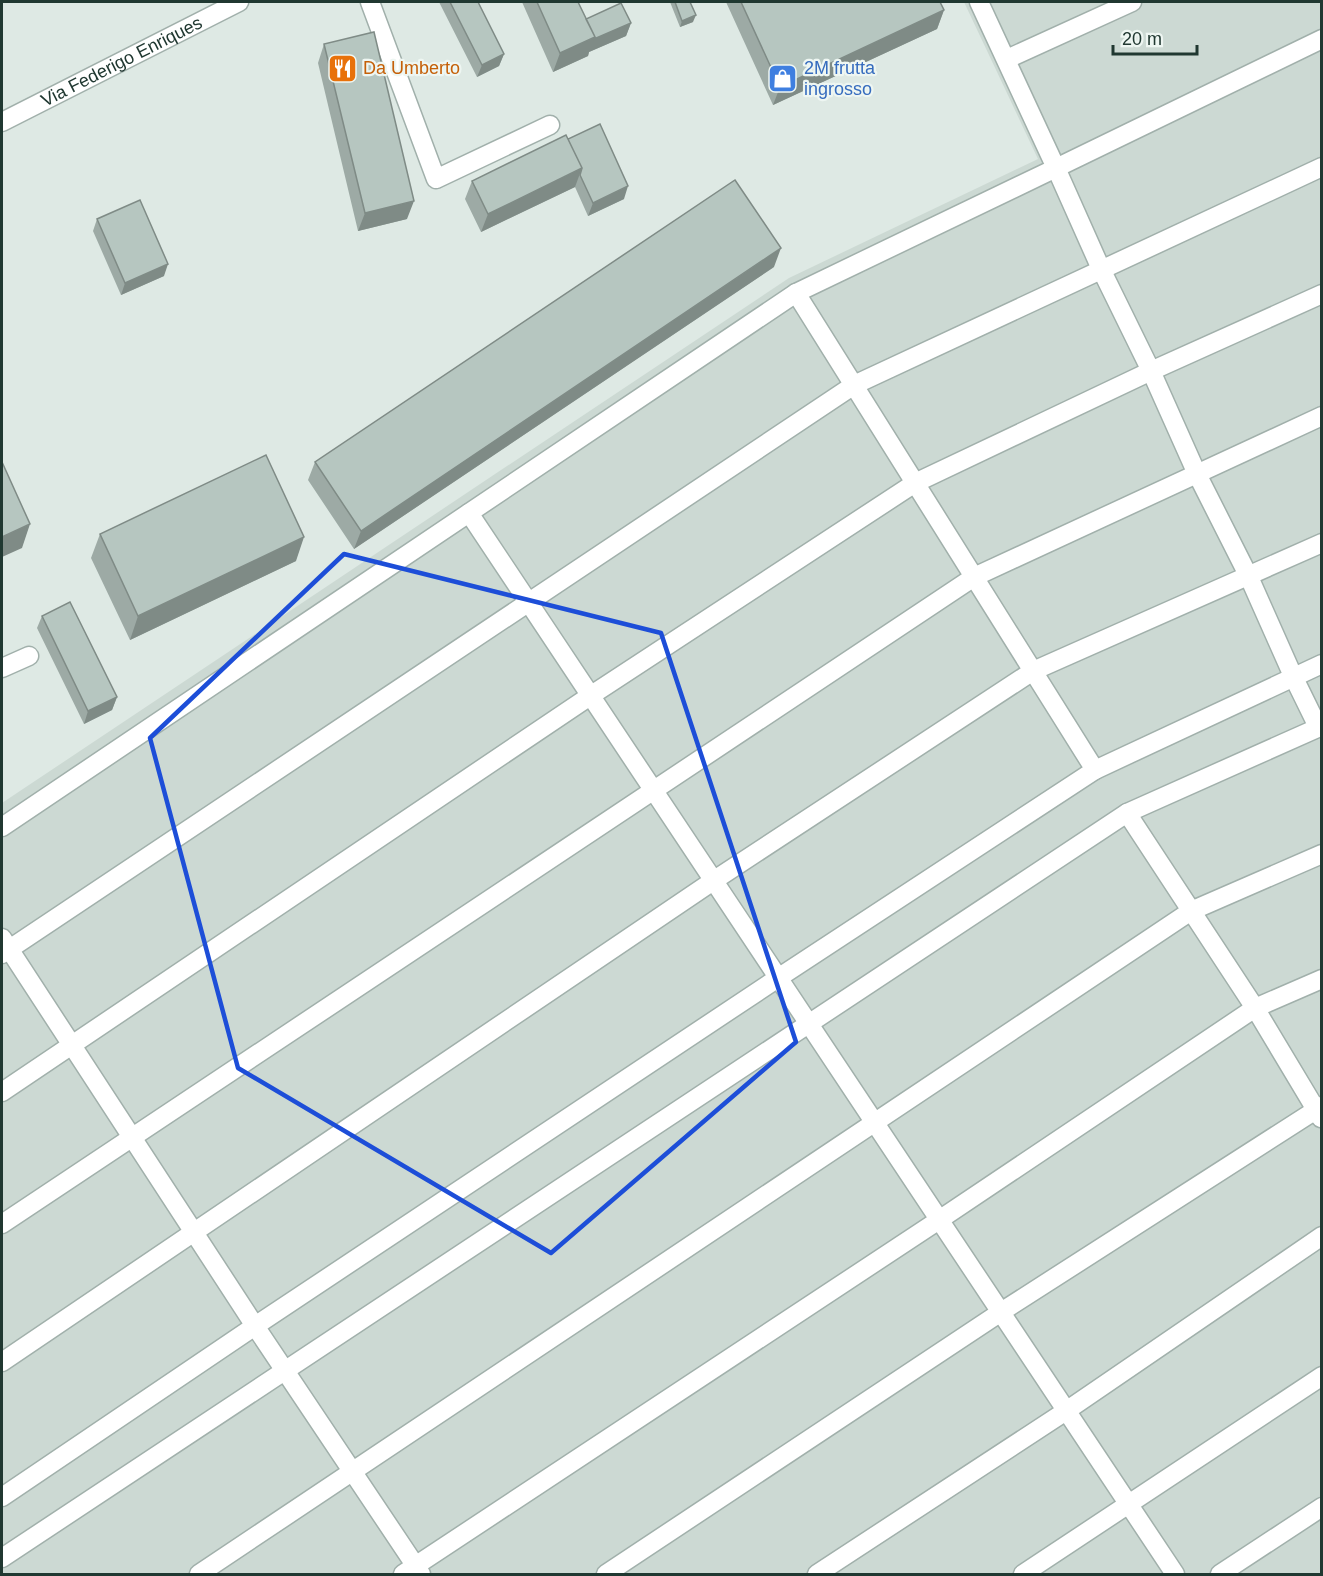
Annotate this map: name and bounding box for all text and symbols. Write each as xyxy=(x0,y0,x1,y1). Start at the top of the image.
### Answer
street label: Via Federigo Enriques xyxy=(38,12,205,111)
scale bar xyxy=(1113,18,1197,56)
text: 20 m xyxy=(1122,29,1162,49)
restaurant icon: Da Umberto xyxy=(326,52,358,84)
place label: Da Umberto xyxy=(363,58,460,78)
place label: 2M frutta ingrosso xyxy=(804,58,876,99)
shop icon: 2M frutta ingrosso xyxy=(767,62,799,94)

